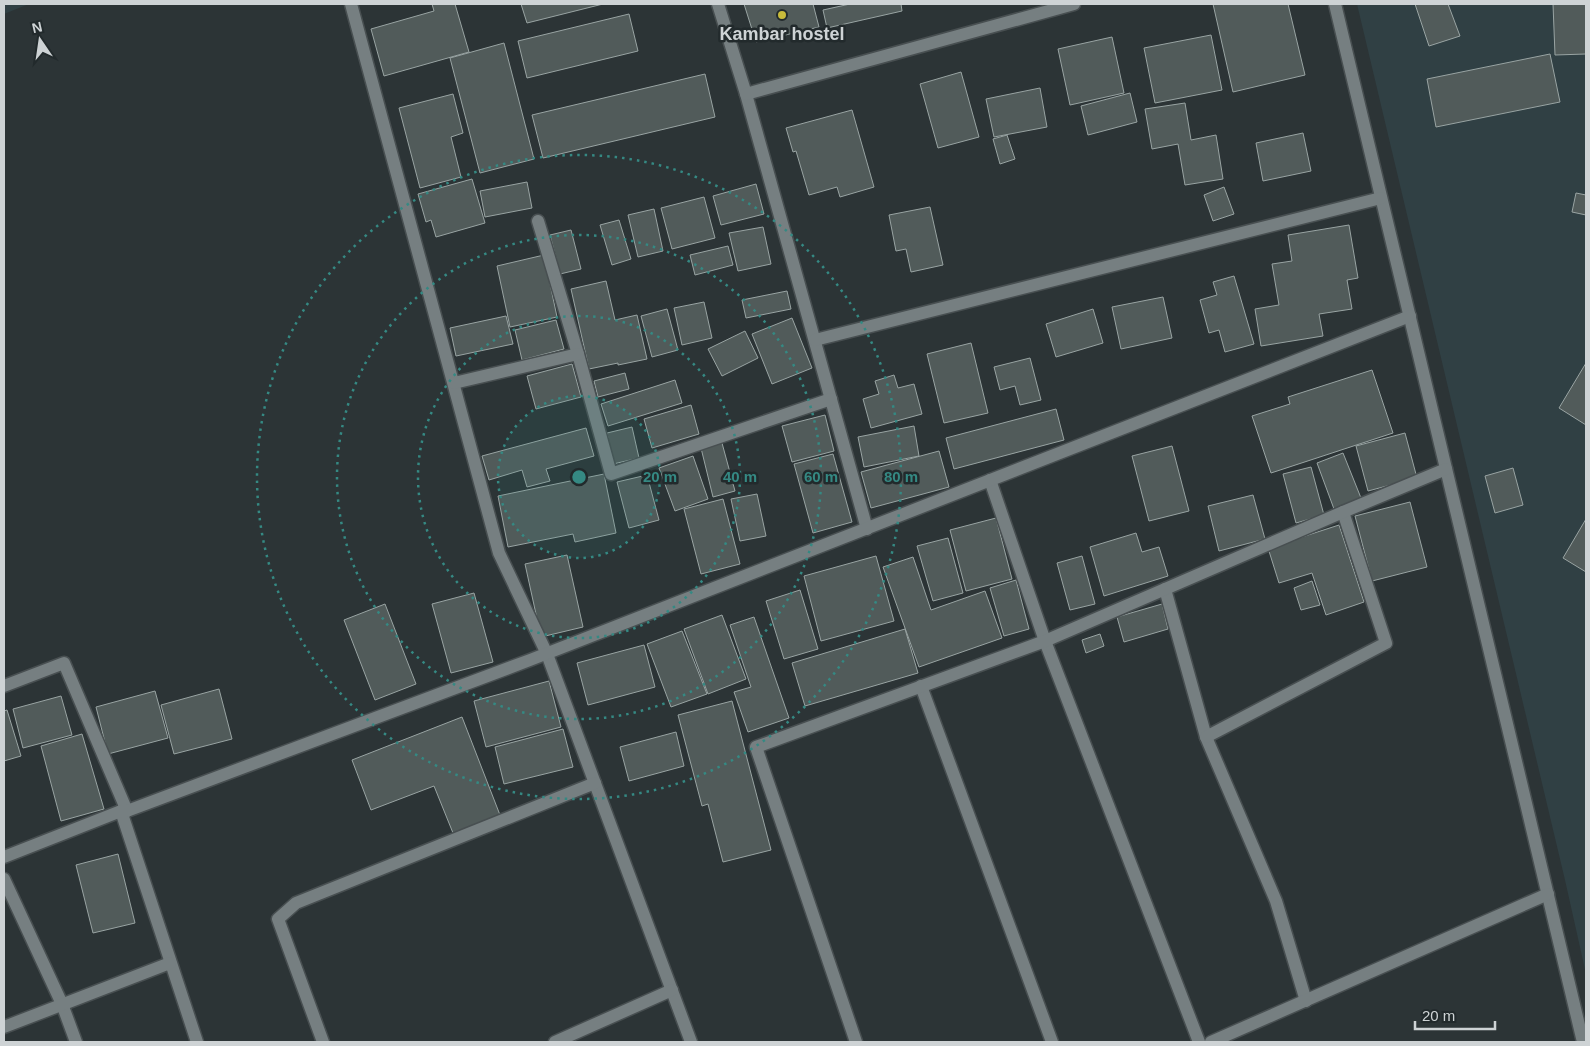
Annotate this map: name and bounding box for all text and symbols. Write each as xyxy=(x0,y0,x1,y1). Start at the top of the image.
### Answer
marker: Kambar hostel xyxy=(776,9,788,21)
north arrow xyxy=(15,15,65,65)
text: N xyxy=(30,18,44,36)
place label: Kambar hostel xyxy=(719,24,845,44)
centre of rings xyxy=(570,468,588,486)
text: 20 m xyxy=(643,468,677,485)
text: 40 m xyxy=(723,468,757,485)
text: 60 m xyxy=(804,468,838,485)
text: 80 m xyxy=(884,468,918,485)
scale bar xyxy=(1415,998,1495,1030)
text: 20 m xyxy=(1422,1007,1455,1024)

